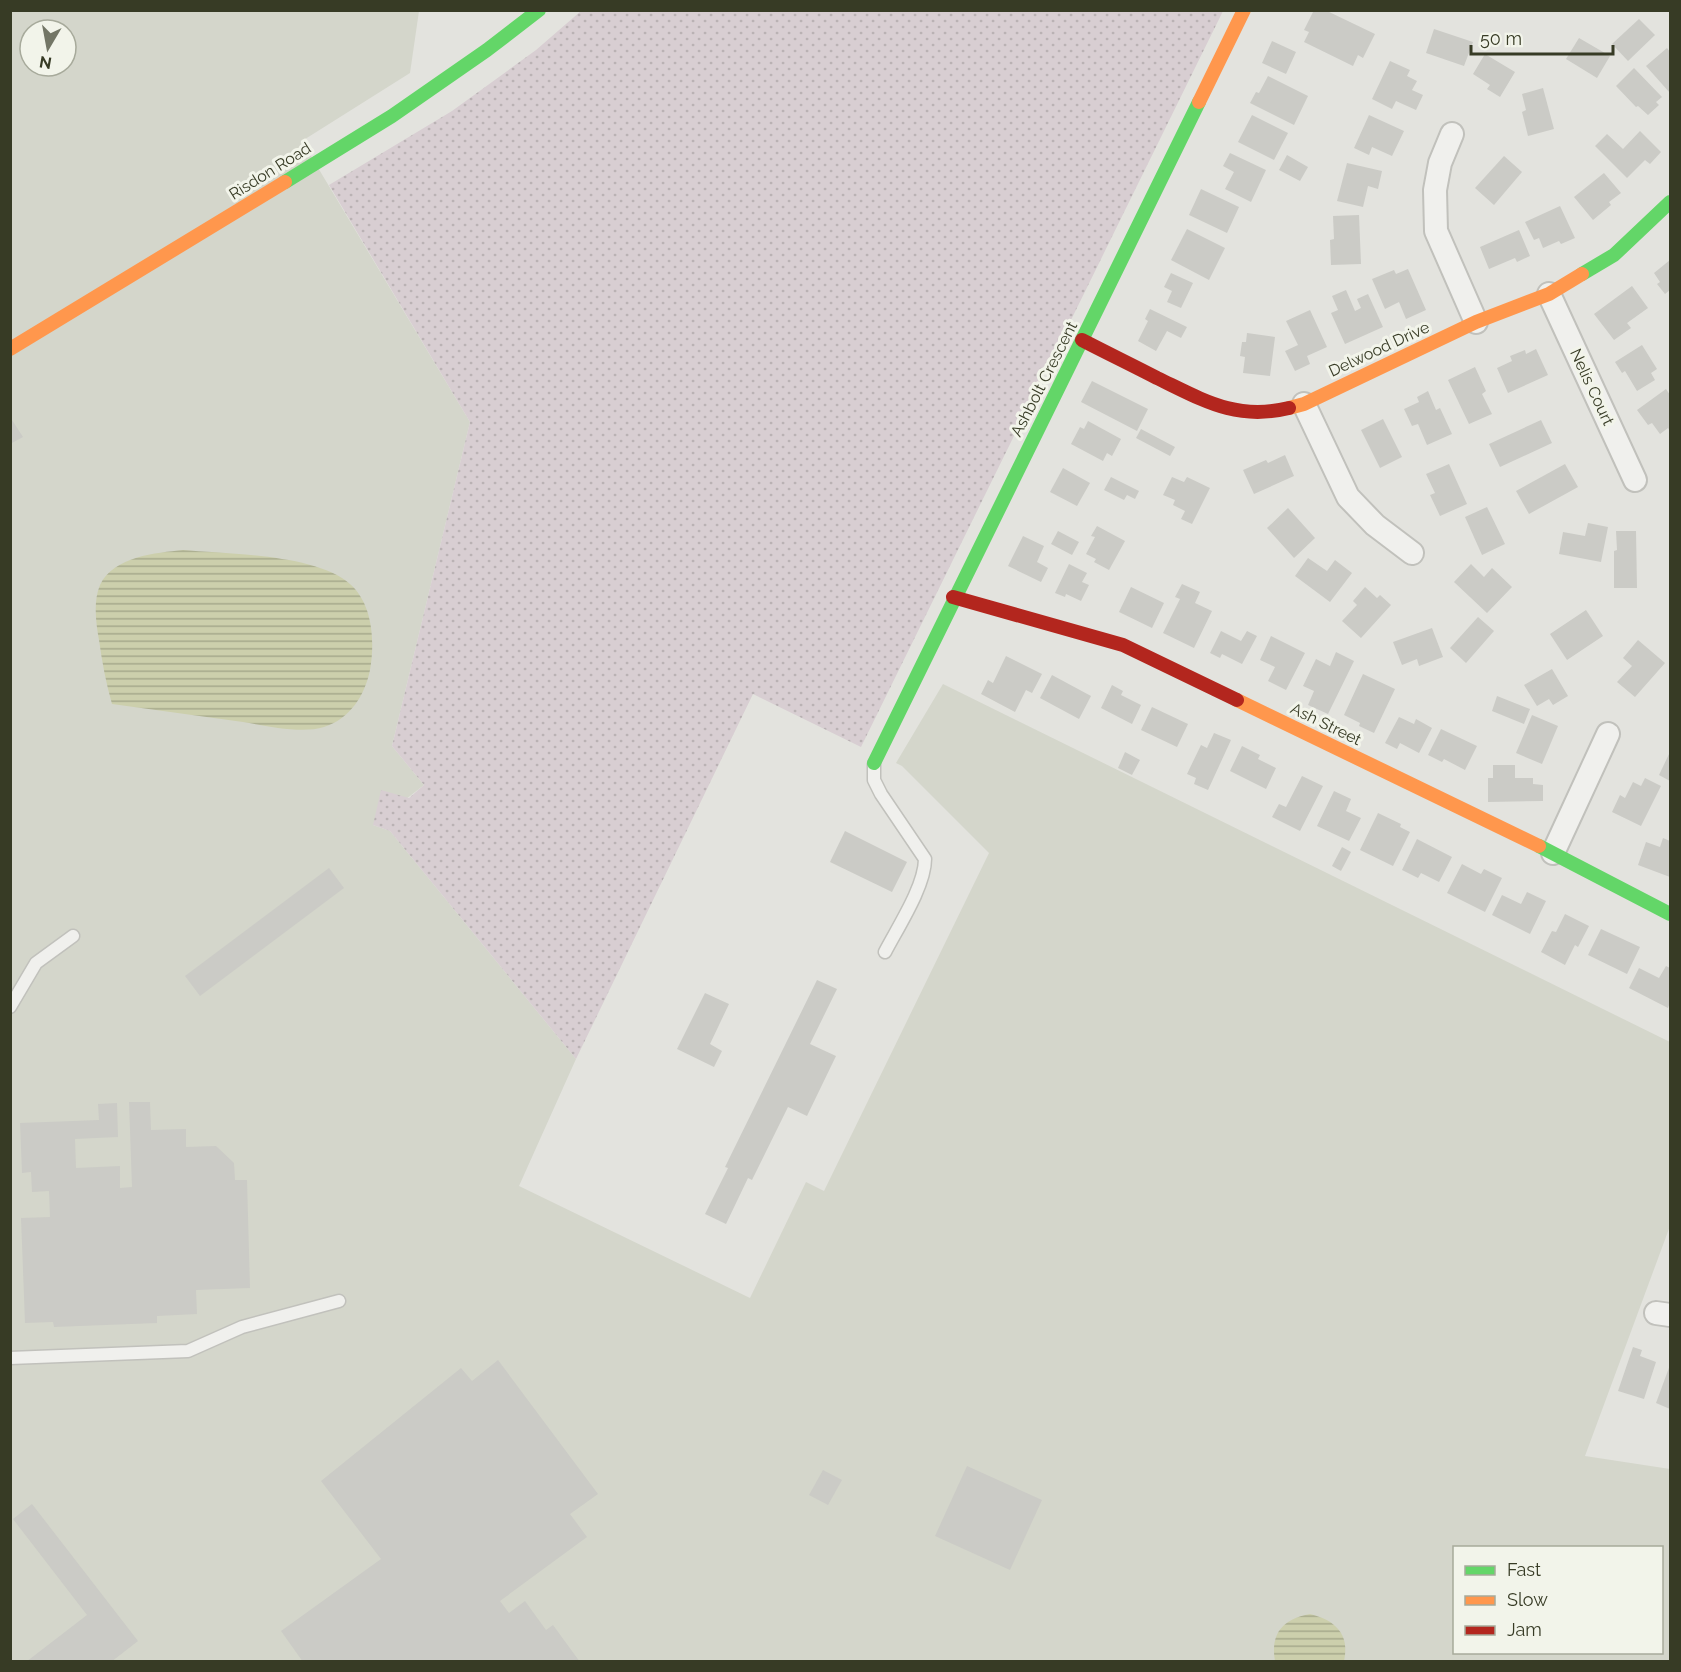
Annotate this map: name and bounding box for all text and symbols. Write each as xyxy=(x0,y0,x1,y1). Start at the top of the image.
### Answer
north arrow xyxy=(18,18,78,78)
scale bar xyxy=(1471,18,1614,56)
text: 50 m xyxy=(1480,28,1522,49)
text: N xyxy=(38,52,53,73)
street label: Risdon Road xyxy=(226,138,314,204)
street label: Delwood Drive xyxy=(1326,317,1432,381)
street label: Ashbolt Crescent xyxy=(1007,318,1082,440)
street label: Nelis Court xyxy=(1566,346,1618,429)
street label: Ash Street xyxy=(1288,699,1365,750)
legend xyxy=(1453,1546,1663,1654)
text: Fast xyxy=(1507,1559,1541,1580)
text: Slow xyxy=(1507,1589,1548,1610)
text: Jam xyxy=(1507,1619,1542,1640)

